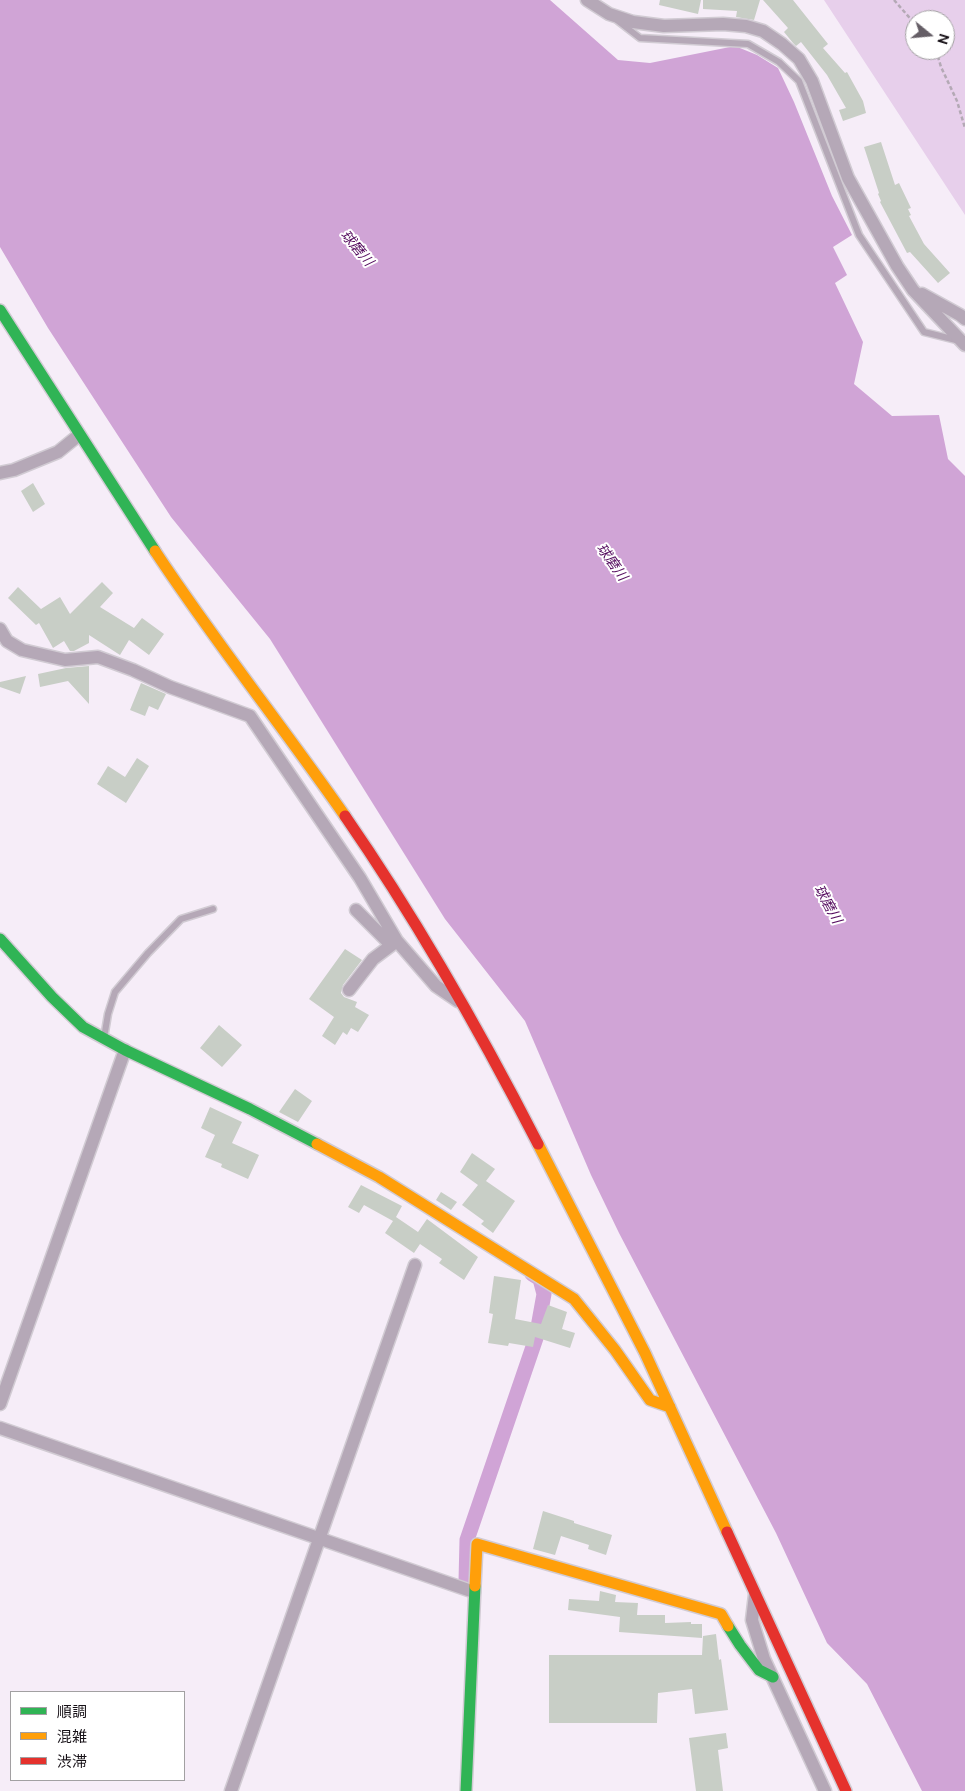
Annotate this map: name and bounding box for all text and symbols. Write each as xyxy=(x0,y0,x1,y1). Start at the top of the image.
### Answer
north arrow xyxy=(905,10,955,60)
text: N xyxy=(934,32,953,46)
water label: 球磨川 xyxy=(337,227,377,269)
water label: 球磨川 xyxy=(593,540,631,584)
water label: 球磨川 xyxy=(810,882,846,926)
legend xyxy=(10,1691,185,1781)
text: 順調 xyxy=(57,1703,87,1720)
text: 混雑 xyxy=(57,1728,87,1745)
text: 渋滞 xyxy=(57,1753,87,1770)

